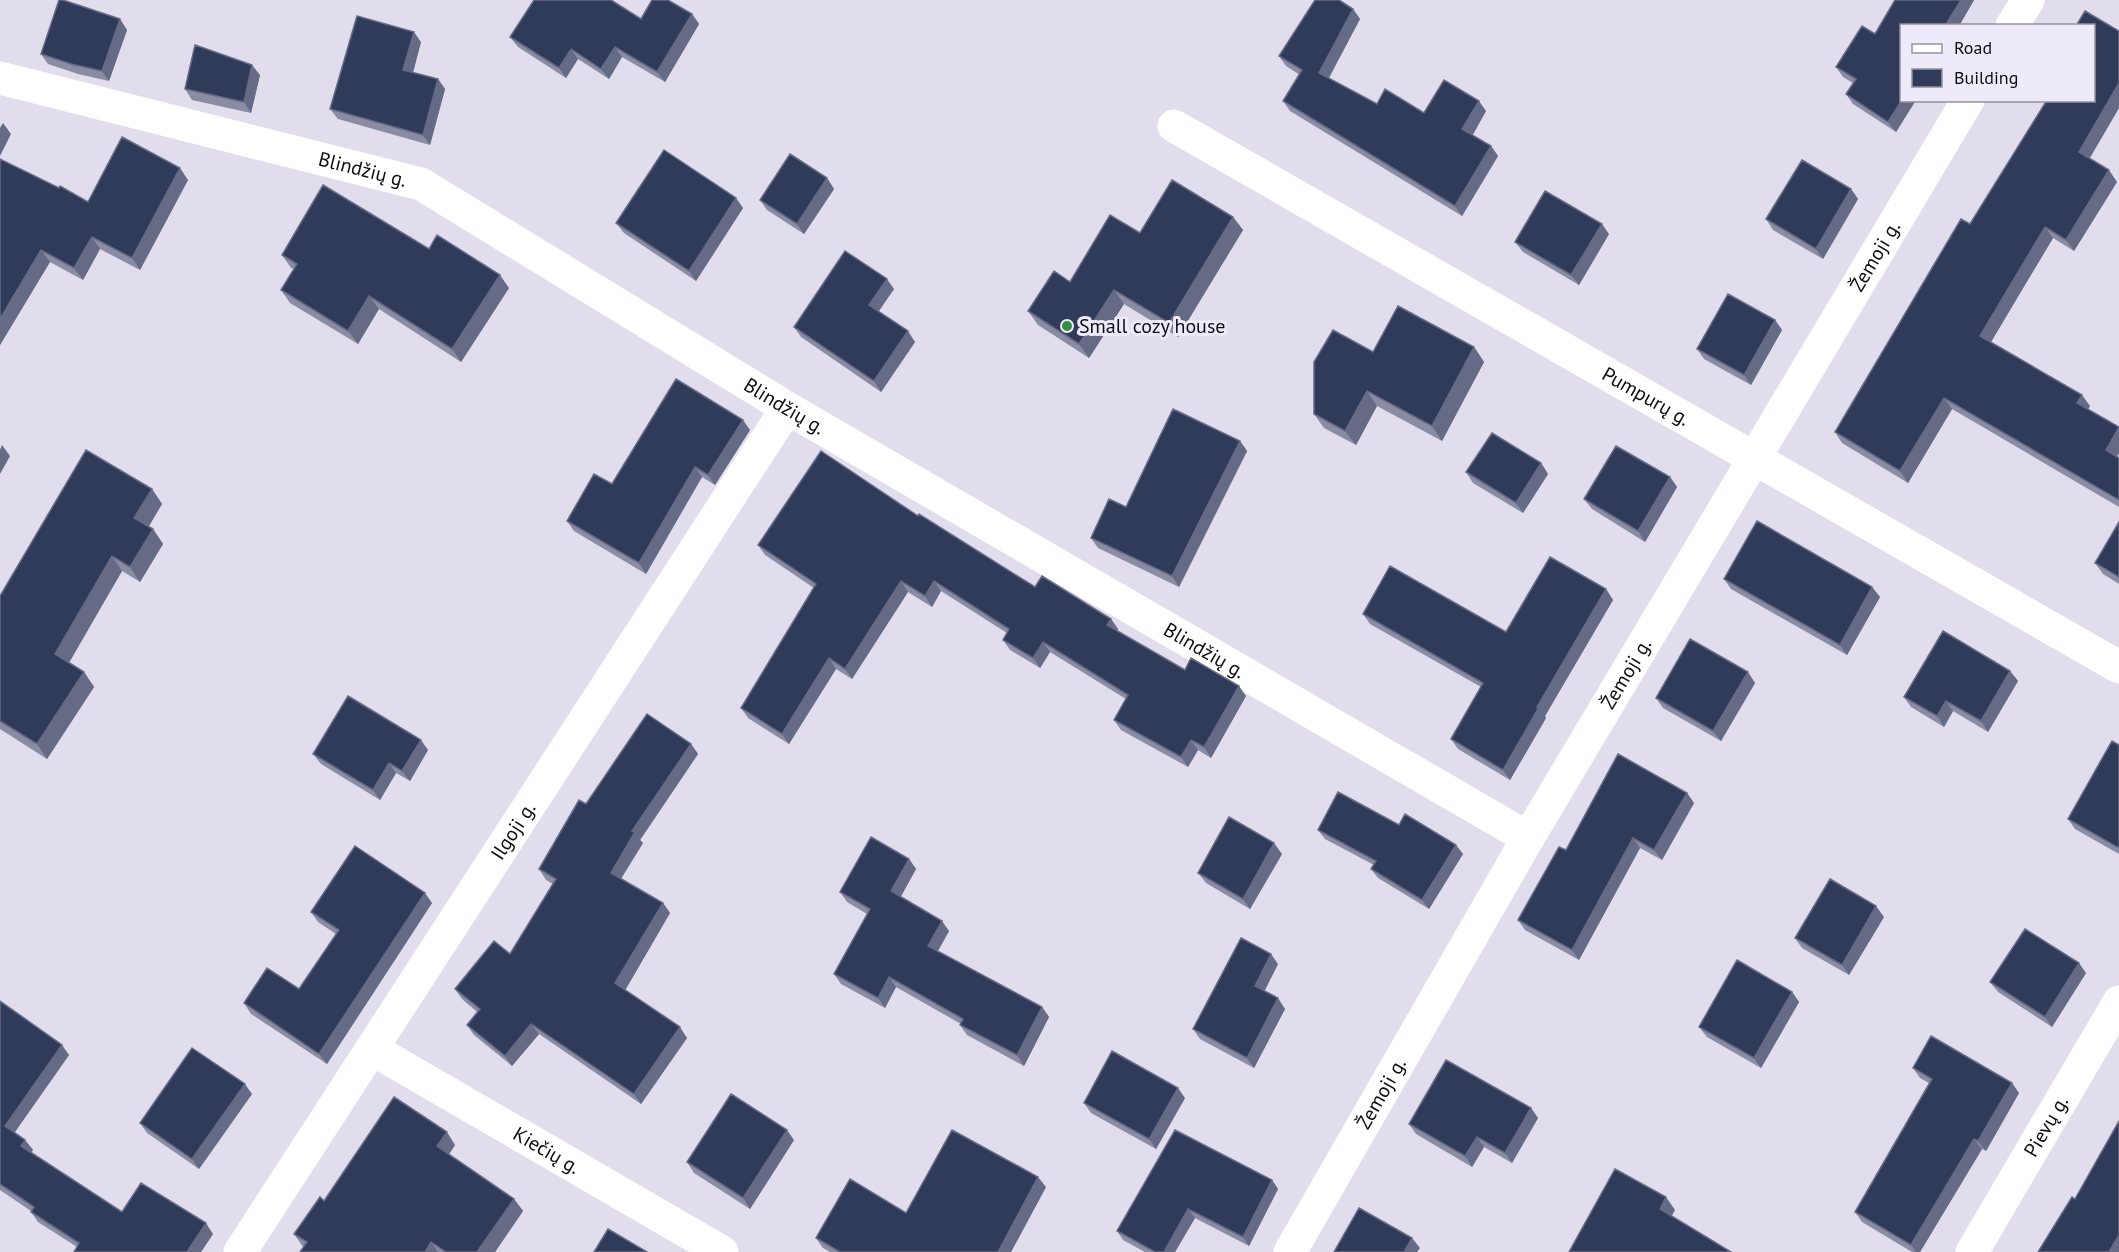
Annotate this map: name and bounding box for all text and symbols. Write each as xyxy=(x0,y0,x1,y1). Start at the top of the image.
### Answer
legend xyxy=(1900,24,2095,102)
text: Road xyxy=(1954,36,1992,59)
text: Building xyxy=(1954,66,2018,89)
street label: Blindžių g. xyxy=(316,146,410,193)
street label: Žemoji g. xyxy=(1844,216,1906,296)
place label: Small cozy house xyxy=(1079,313,1225,339)
marker: Small cozy house xyxy=(1060,319,1074,333)
street label: Pumpurų g. xyxy=(1598,361,1695,432)
street label: Blindžių g. xyxy=(739,372,830,440)
street label: Blindžių g. xyxy=(1159,616,1250,684)
street label: Žemoji g. xyxy=(1595,633,1657,714)
street label: Ilgoji g. xyxy=(485,797,541,865)
street label: Žemoji g. xyxy=(1350,1053,1412,1134)
street label: Pievų g. xyxy=(2018,1091,2074,1162)
street label: Kiečių g. xyxy=(509,1121,585,1180)

